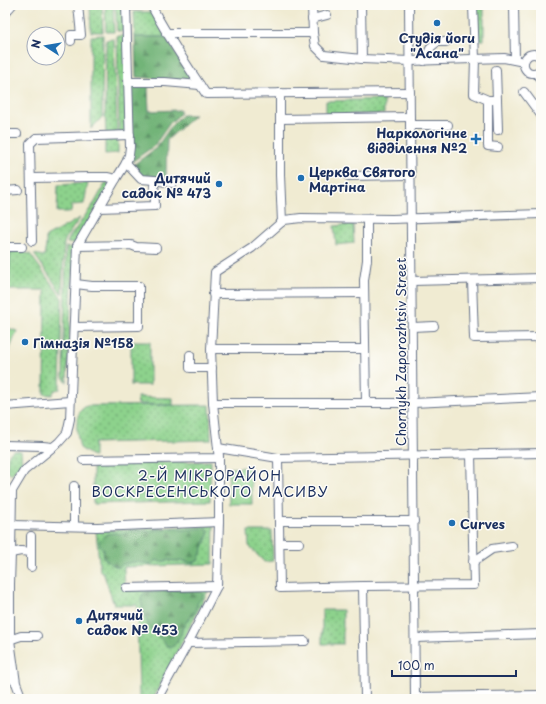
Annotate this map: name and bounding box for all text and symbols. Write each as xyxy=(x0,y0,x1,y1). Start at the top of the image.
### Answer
marker: Студія йоги "Асана" xyxy=(432,18,442,28)
north arrow xyxy=(26,26,66,66)
place label: Студія йоги "Асана" xyxy=(399,28,475,62)
text: N xyxy=(27,38,45,50)
place label: Наркологічне відділення №2 xyxy=(367,123,467,157)
marker: Наркологічне відділення №2 xyxy=(470,133,482,145)
place label: Церква Святого Мартіна xyxy=(309,162,416,196)
place label: Дитячий садок № 473 xyxy=(122,168,211,202)
marker: Церква Святого Мартіна xyxy=(296,173,306,183)
marker: Дитячий садок № 473 xyxy=(214,179,224,189)
street label: Chornykh Zaporozhtsiv Street xyxy=(391,258,410,446)
place label: Гімназія №158 xyxy=(33,333,134,352)
marker: Гімназія №158 xyxy=(20,337,30,347)
district label: 2-Й МІКРОРАЙОН ВОСКРЕСЕНСЬКОГО МАСИВУ xyxy=(92,465,328,502)
place label: Curves xyxy=(460,514,505,533)
marker: Curves xyxy=(447,518,457,528)
place label: Дитячий садок № 453 xyxy=(86,605,178,639)
marker: Дитячий садок № 453 xyxy=(74,616,84,626)
scale bar xyxy=(392,652,516,678)
text: 100 m xyxy=(398,656,435,674)

